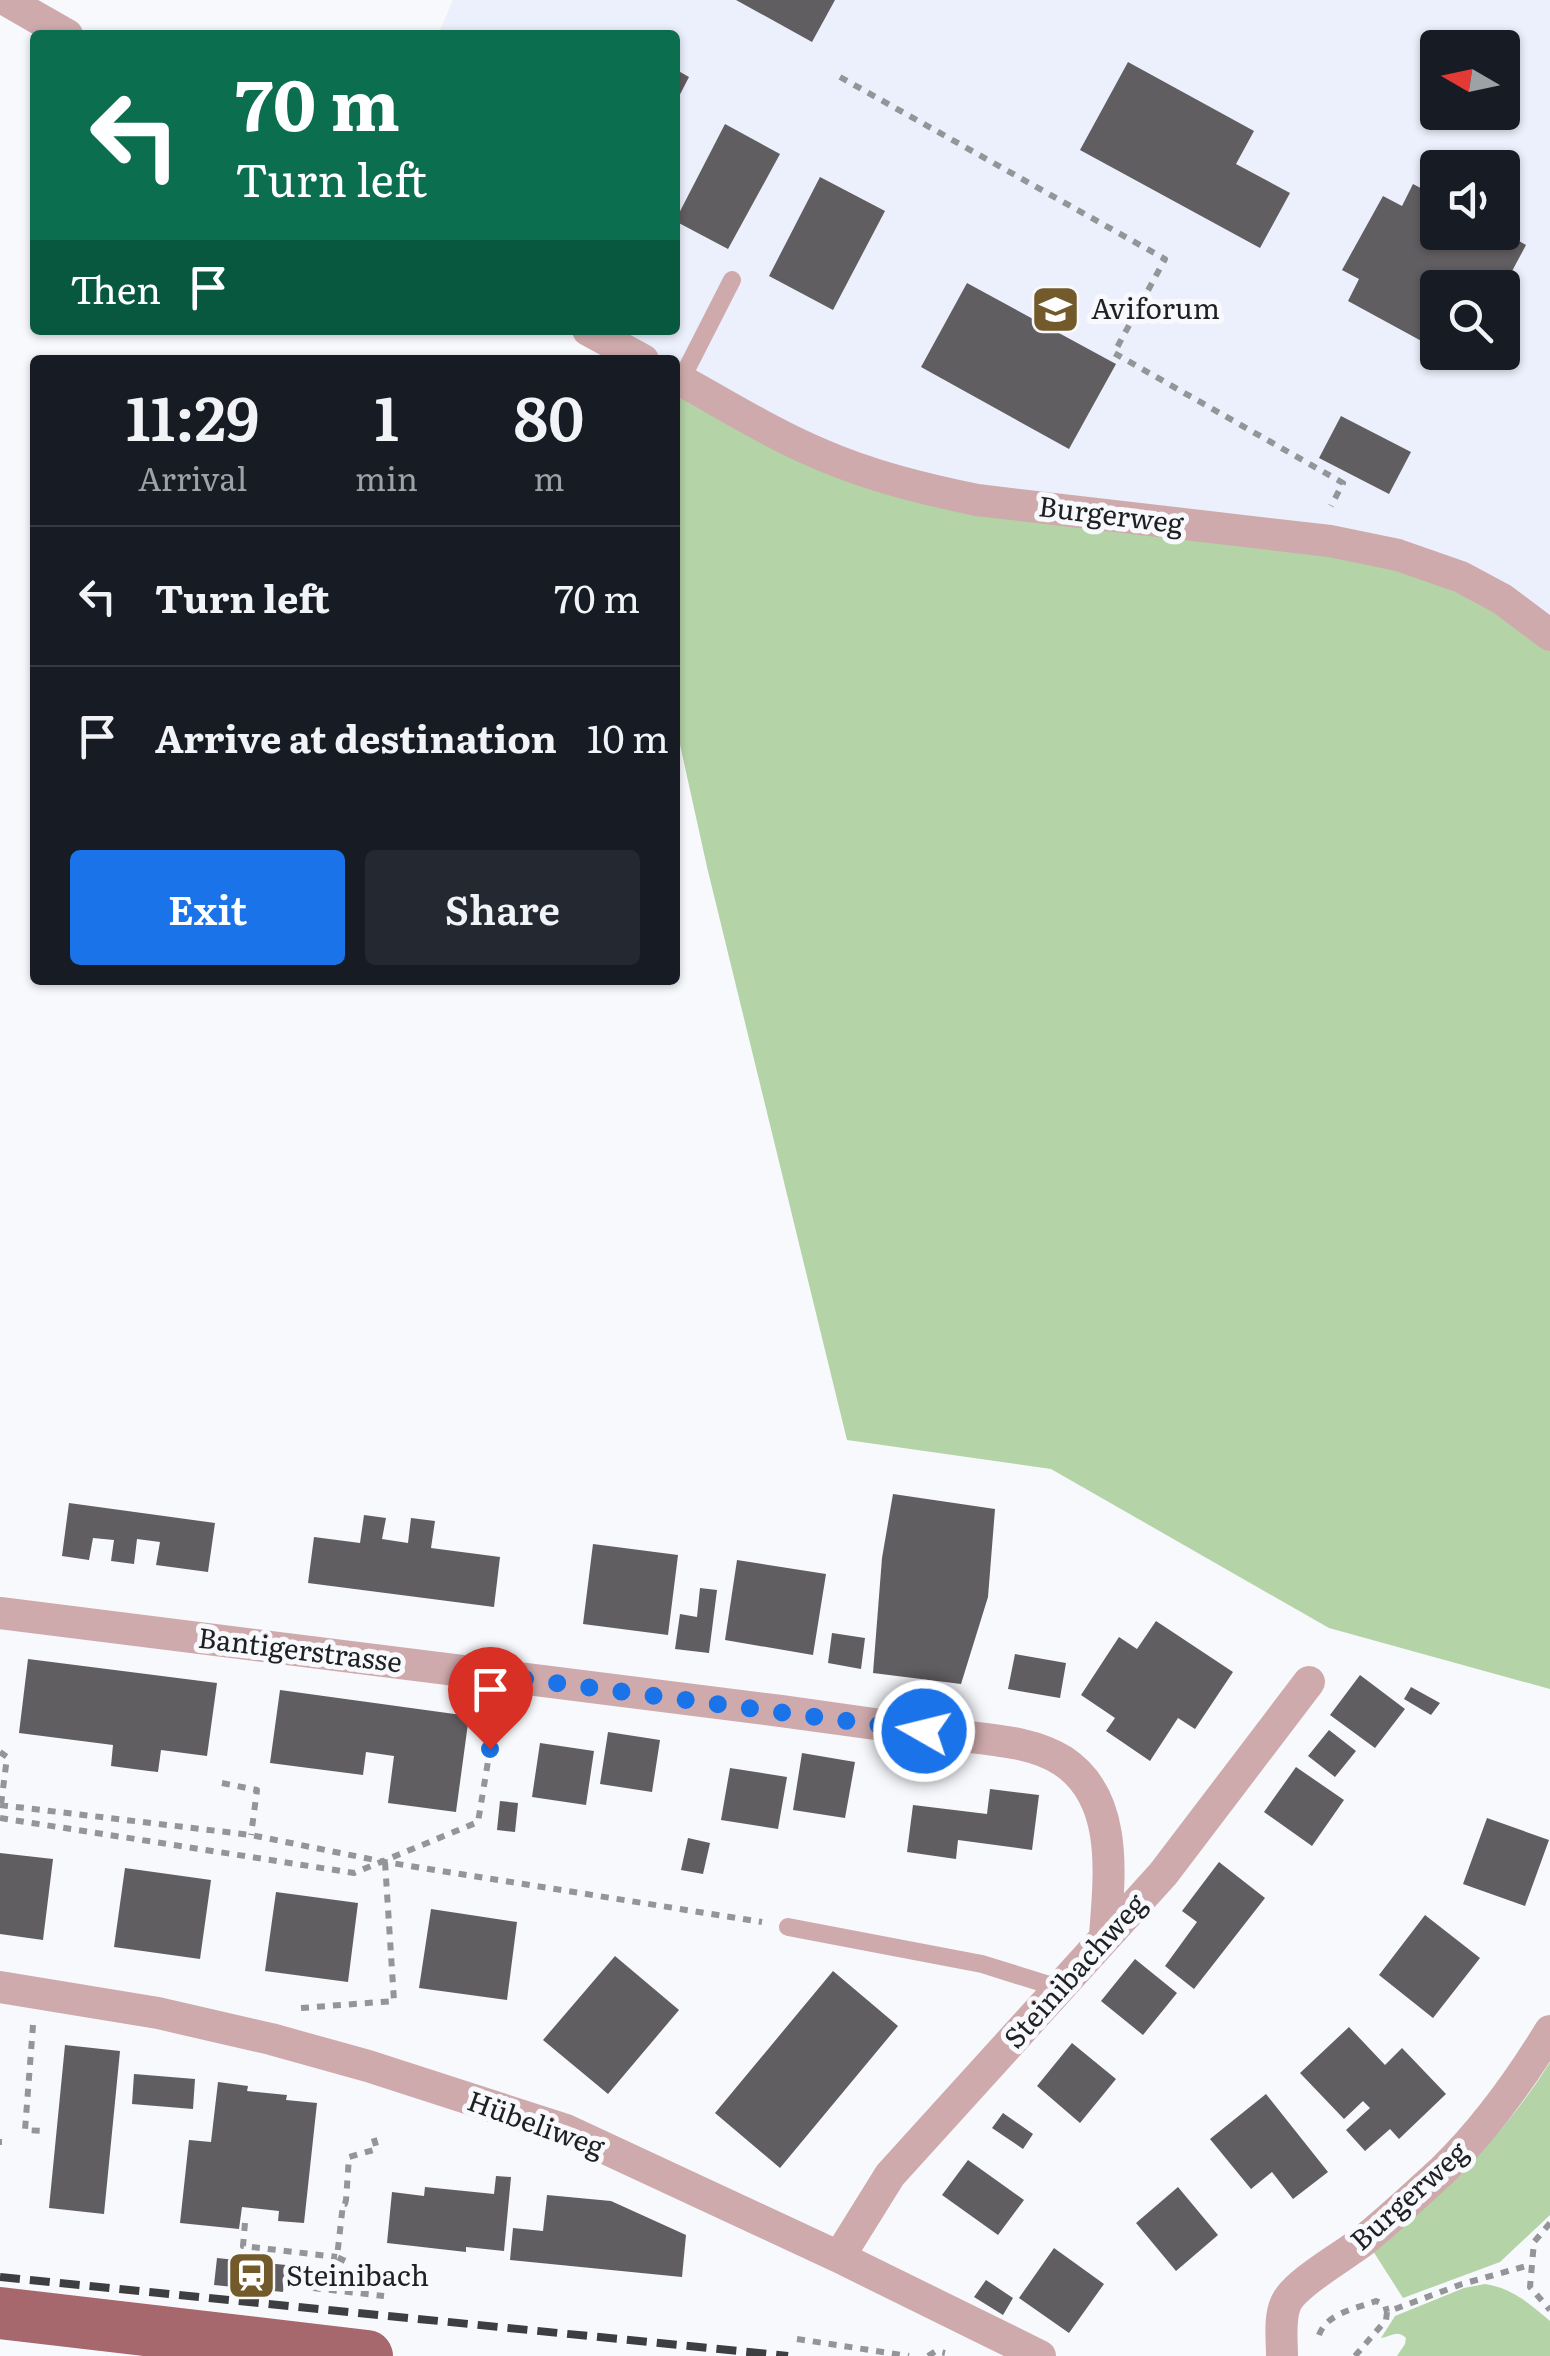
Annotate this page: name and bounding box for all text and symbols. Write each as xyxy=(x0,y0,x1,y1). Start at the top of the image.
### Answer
north arrow xyxy=(1420,30,1520,130)
map controls xyxy=(1420,30,1520,370)
text: 70 m xyxy=(235,49,400,153)
icon: left xyxy=(70,70,200,200)
text: Turn left xyxy=(235,144,427,211)
button: sound xyxy=(1420,150,1520,250)
text: Then xyxy=(70,259,161,316)
icon: arrive xyxy=(181,260,236,315)
button: search xyxy=(1420,270,1520,370)
school or university icon: Aviforum xyxy=(1030,283,1082,335)
place label: Aviforum xyxy=(1091,286,1220,328)
text: 11:29 xyxy=(126,370,259,459)
text: 1 xyxy=(374,370,399,459)
text: 80 xyxy=(514,370,584,459)
text: Arrival xyxy=(138,453,247,501)
text: min xyxy=(355,453,418,501)
text: m xyxy=(533,453,565,501)
street label: Burgerweg xyxy=(1036,483,1187,543)
text: Turn left xyxy=(155,568,330,625)
text: 70 m xyxy=(554,568,640,625)
icon: left xyxy=(70,569,125,624)
text: Arrive at destination xyxy=(155,708,557,765)
text: 10 m xyxy=(587,708,669,765)
icon: arrive xyxy=(70,709,125,764)
button: Exit xyxy=(70,850,345,965)
button: Share xyxy=(365,850,640,965)
street label: Bantigerstrasse xyxy=(196,1615,405,1681)
pin xyxy=(448,1647,533,1750)
icon: arrive xyxy=(463,1662,518,1717)
position arrow xyxy=(872,1679,976,1783)
street label: Steinibachweg xyxy=(992,1883,1155,2056)
street label: Hübeliweg xyxy=(462,2078,611,2166)
street label: Burgerweg xyxy=(1339,2130,1476,2259)
station icon: Steinibach xyxy=(225,2250,277,2302)
place label: Steinibach xyxy=(286,2253,429,2295)

